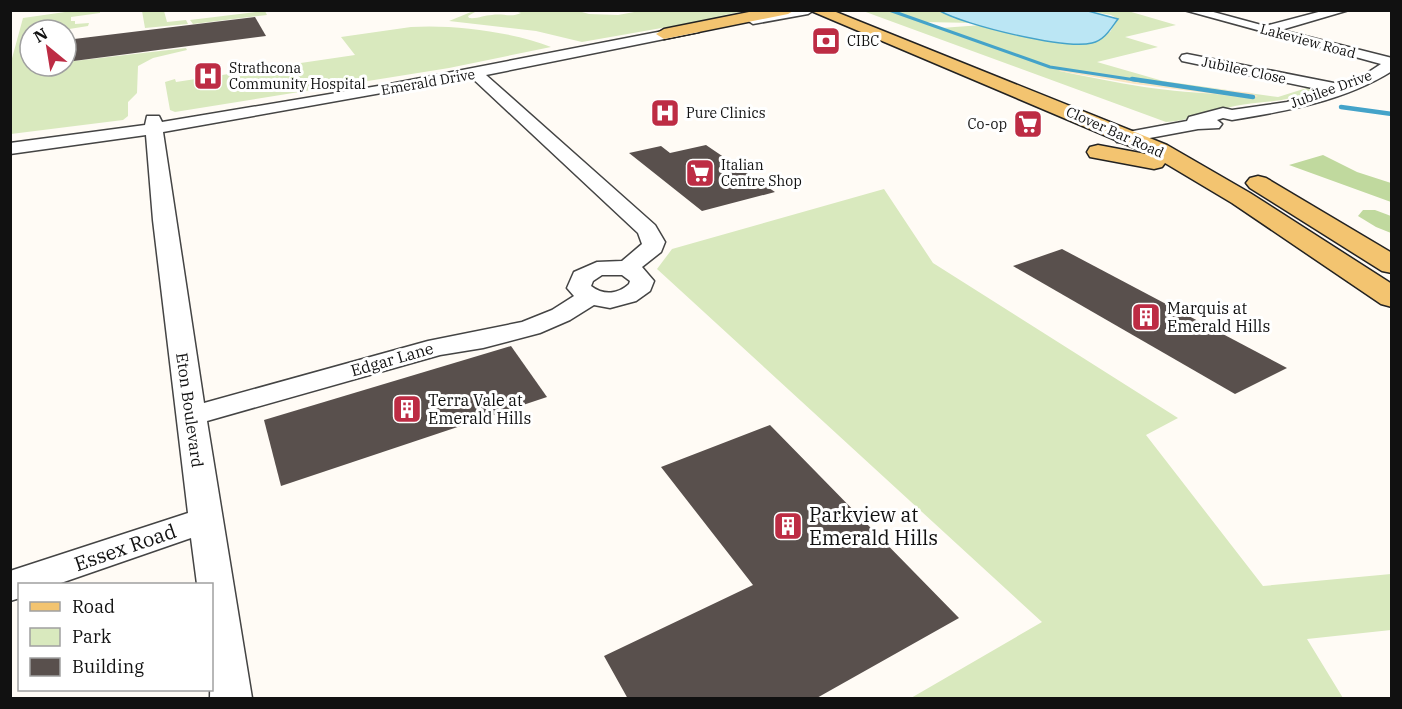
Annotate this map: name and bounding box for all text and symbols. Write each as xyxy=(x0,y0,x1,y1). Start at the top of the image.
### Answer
north arrow xyxy=(18,18,78,78)
street label: Lakeview Road xyxy=(1258,20,1358,63)
text: N xyxy=(30,23,51,47)
bank icon: CIBC xyxy=(810,25,842,57)
place label: CIBC xyxy=(847,32,879,50)
street label: Jubilee Close xyxy=(1200,52,1288,88)
place label: Strathcona Community Hospital xyxy=(229,59,366,93)
hospital icon: Strathcona Community Hospital xyxy=(192,60,224,92)
street label: Emerald Drive xyxy=(380,65,476,99)
street label: Jubilee Drive xyxy=(1288,66,1374,112)
hospital icon: Pure Clinics xyxy=(649,97,681,129)
street label: Clover Bar Road xyxy=(1063,102,1167,162)
place label: Pure Clinics xyxy=(686,104,766,122)
supermarket icon: Co-op xyxy=(1012,108,1044,140)
place label: Co-op xyxy=(968,115,1007,133)
place label: Italian Centre Shop xyxy=(721,156,802,190)
supermarket icon: Italian Centre Shop xyxy=(684,157,716,189)
place label: Marquis at Emerald Hills xyxy=(1167,298,1270,336)
building icon: Marquis at Emerald Hills xyxy=(1130,301,1162,333)
street label: Edgar Lane xyxy=(348,338,436,380)
street label: Eton Boulevard xyxy=(172,351,208,469)
place label: Terra Vale at Emerald Hills xyxy=(428,390,531,428)
building icon: Terra Vale at Emerald Hills xyxy=(391,393,423,425)
place label: Parkview at Emerald Hills xyxy=(809,501,938,551)
building icon: Parkview at Emerald Hills xyxy=(772,510,804,542)
street label: Essex Road xyxy=(70,517,180,577)
legend xyxy=(18,583,213,691)
text: Road xyxy=(72,595,115,618)
text: Park xyxy=(72,625,112,648)
text: Building xyxy=(72,655,144,678)

